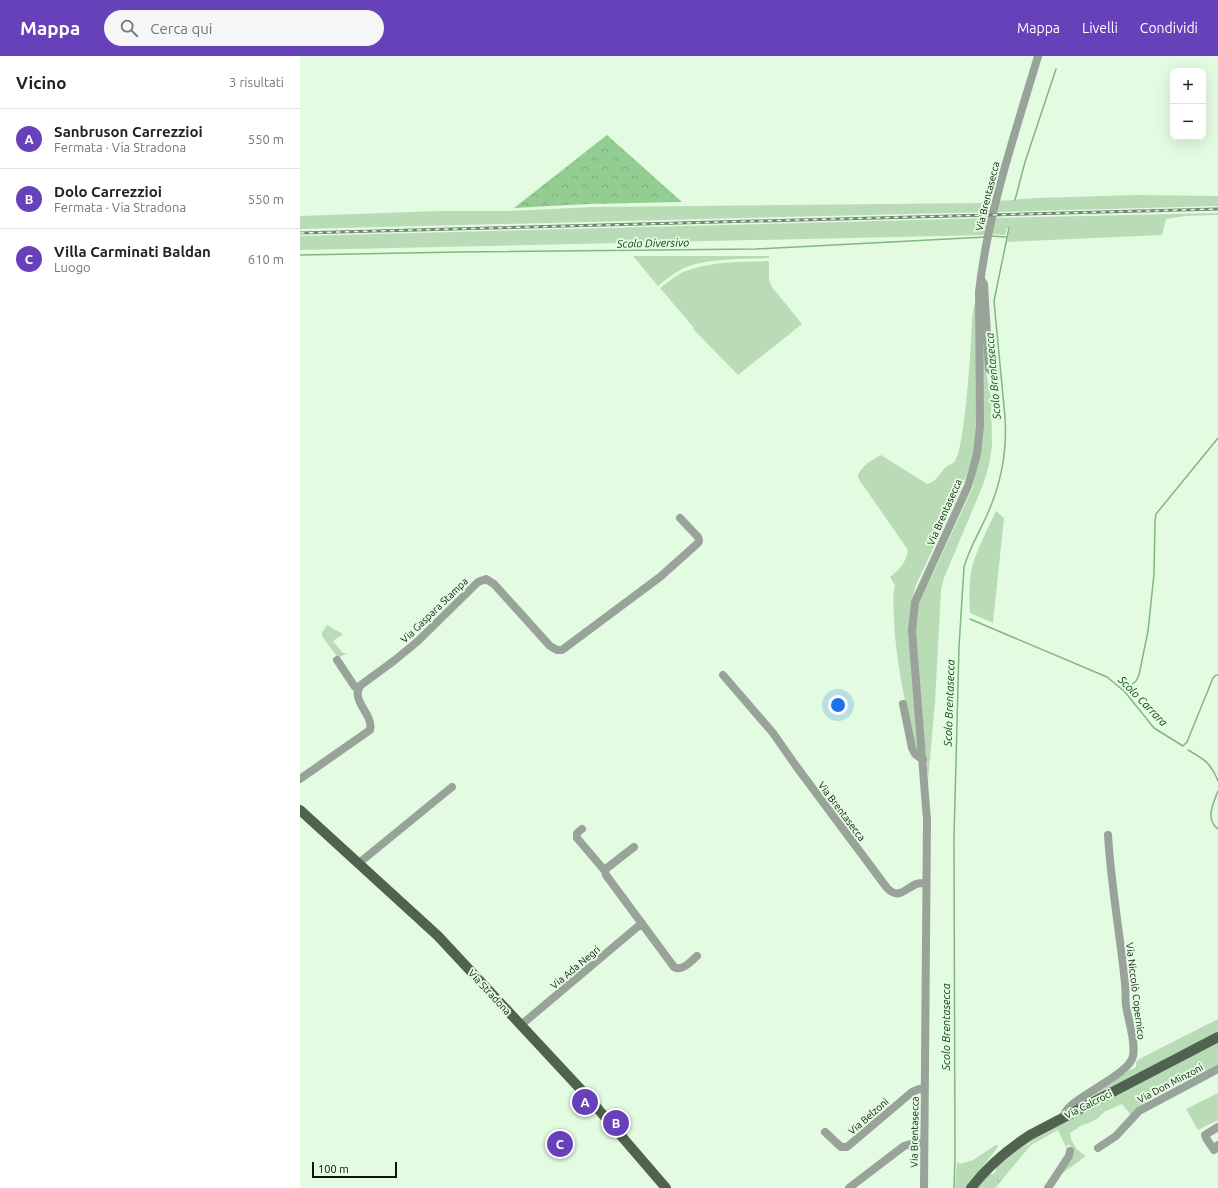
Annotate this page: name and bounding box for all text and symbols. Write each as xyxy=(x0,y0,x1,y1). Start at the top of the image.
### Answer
search box xyxy=(104,10,384,46)
text: Mappa xyxy=(20,17,80,39)
icon: search xyxy=(118,17,140,39)
text: Cerca qui xyxy=(150,20,213,37)
text: Mappa xyxy=(1017,20,1060,36)
text: Livelli xyxy=(1082,20,1118,36)
text: Condividi xyxy=(1140,20,1198,36)
map controls xyxy=(1170,68,1206,140)
button: + xyxy=(1170,68,1206,104)
text: Vicino xyxy=(16,73,66,92)
text: 3 risultati xyxy=(229,75,284,89)
button: − xyxy=(1170,104,1206,140)
text: Sanbruson Carrezzioi xyxy=(54,123,203,140)
text: A xyxy=(24,132,34,146)
text: 550 m xyxy=(248,132,284,146)
text: Fermata · Via Stradona xyxy=(54,140,186,154)
street label: Via Brentasecca xyxy=(974,160,1001,232)
text: Dolo Carrezzioi xyxy=(54,183,162,200)
text: B xyxy=(25,192,33,206)
text: 550 m xyxy=(248,192,284,206)
text: Fermata · Via Stradona xyxy=(54,200,186,214)
water label: Scolo Diversivo xyxy=(616,236,689,250)
text: Villa Carminati Baldan xyxy=(54,243,211,260)
text: C xyxy=(25,252,33,266)
text: 610 m xyxy=(248,252,284,266)
text: Luogo xyxy=(54,260,91,274)
water label: Scolo Brentasecca xyxy=(983,332,1003,421)
street label: Via Brentasecca xyxy=(925,477,964,547)
street label: Via Gaspara Stampa xyxy=(399,576,470,645)
water label: Scolo Brentasecca xyxy=(941,659,957,748)
water label: Scolo Carrara xyxy=(1115,673,1170,729)
your location xyxy=(828,695,848,715)
street label: Via Brentasecca xyxy=(816,780,867,843)
street label: Via Niccolò Copernico xyxy=(1124,942,1147,1040)
street label: Via Ada Negri xyxy=(548,944,602,991)
street label: Via Stradona xyxy=(466,968,513,1017)
water label: Scolo Brentasecca xyxy=(940,983,952,1072)
street label: Via Don Minzoni xyxy=(1136,1062,1205,1105)
pin: A xyxy=(572,1087,598,1117)
street label: Via Calcroci xyxy=(1063,1088,1114,1121)
street label: Via Belzoni xyxy=(846,1096,891,1137)
street label: Via Brentasecca xyxy=(908,1096,921,1168)
pin: B xyxy=(603,1108,629,1138)
pin: C xyxy=(547,1129,573,1159)
scale bar xyxy=(312,1160,397,1179)
text: 100 m xyxy=(318,1163,349,1175)

